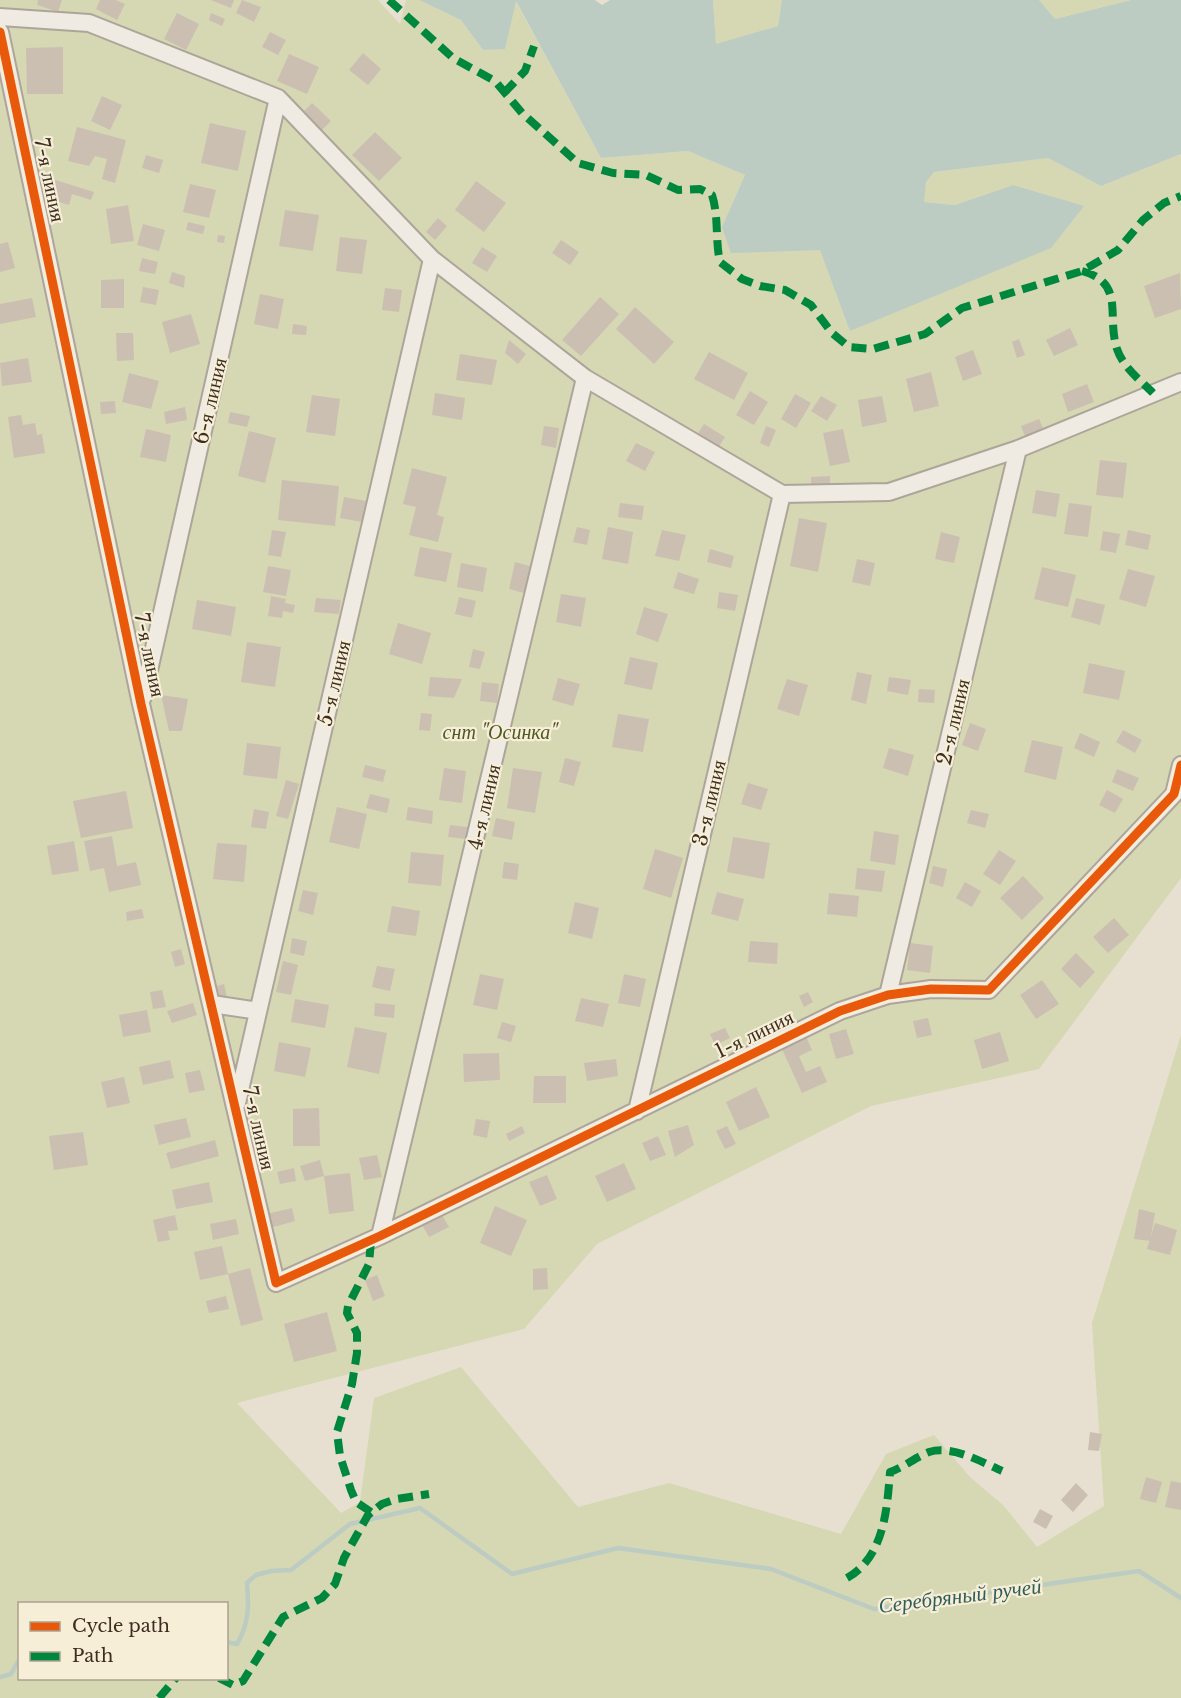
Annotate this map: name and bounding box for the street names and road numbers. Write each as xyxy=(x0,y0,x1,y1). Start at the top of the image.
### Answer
street label: 7-я линия xyxy=(29,136,71,224)
street label: 6-я линия xyxy=(188,355,232,447)
street label: 7-я линия xyxy=(129,611,171,699)
street label: 5-я линия xyxy=(313,638,355,728)
street label: 2-я линия xyxy=(931,677,975,767)
street label: 3-я линия xyxy=(687,758,731,848)
street label: 4-я линия xyxy=(462,762,506,852)
street label: 1-я линия xyxy=(711,1005,797,1063)
street label: 7-я линия xyxy=(238,1084,280,1172)

